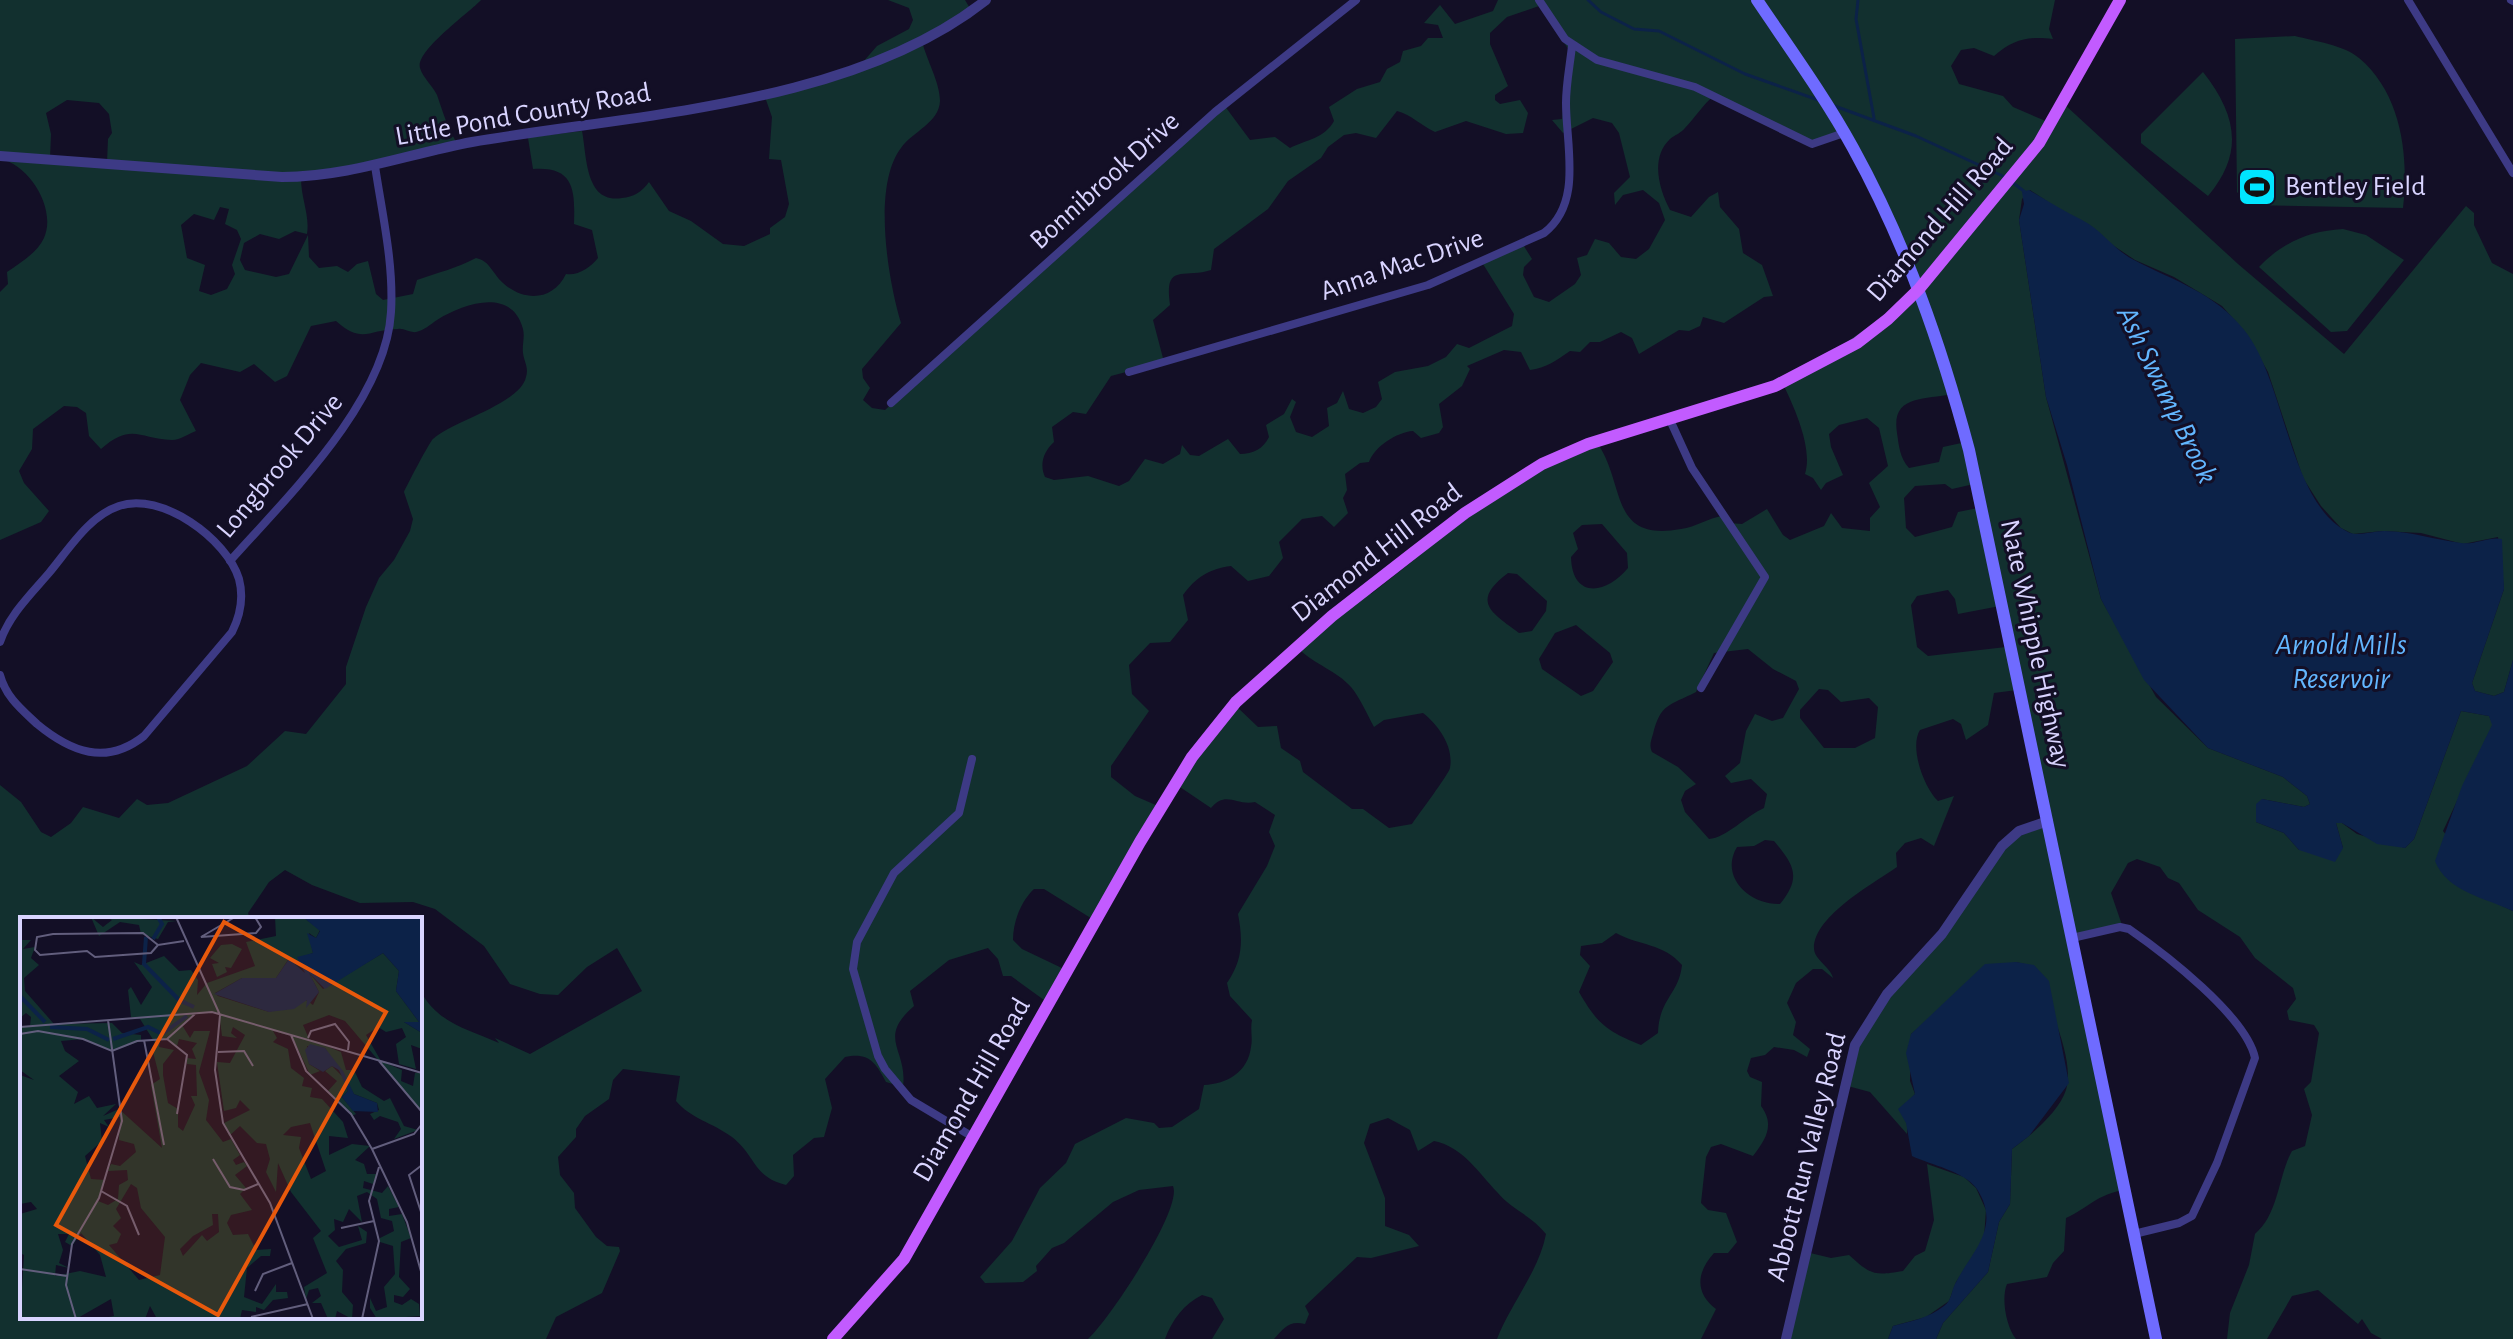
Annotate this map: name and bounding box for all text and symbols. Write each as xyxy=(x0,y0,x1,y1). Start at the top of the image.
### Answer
street label: Little Pond County Road xyxy=(393,79,653,151)
street label: Bonnibrook Drive xyxy=(1025,107,1185,255)
street label: Diamond Hill Road xyxy=(1862,133,2018,307)
sports icon: Bentley Field xyxy=(2236,166,2278,208)
place label: Bentley Field xyxy=(2285,173,2426,201)
street label: Anna Mac Drive xyxy=(1317,224,1487,306)
water label: Ash Swamp Brook xyxy=(2111,301,2223,488)
street label: Longbrook Drive xyxy=(212,388,348,544)
street label: Diamond Hill Road xyxy=(1287,478,1467,628)
street label: Nate Whipple Highway xyxy=(1995,517,2075,771)
water label: Arnold Mills Reservoir xyxy=(2274,630,2407,694)
inset map xyxy=(20,917,422,1319)
street label: Diamond Hill Road xyxy=(908,993,1036,1187)
street label: Abbott Run Valley Road xyxy=(1763,1030,1851,1284)

